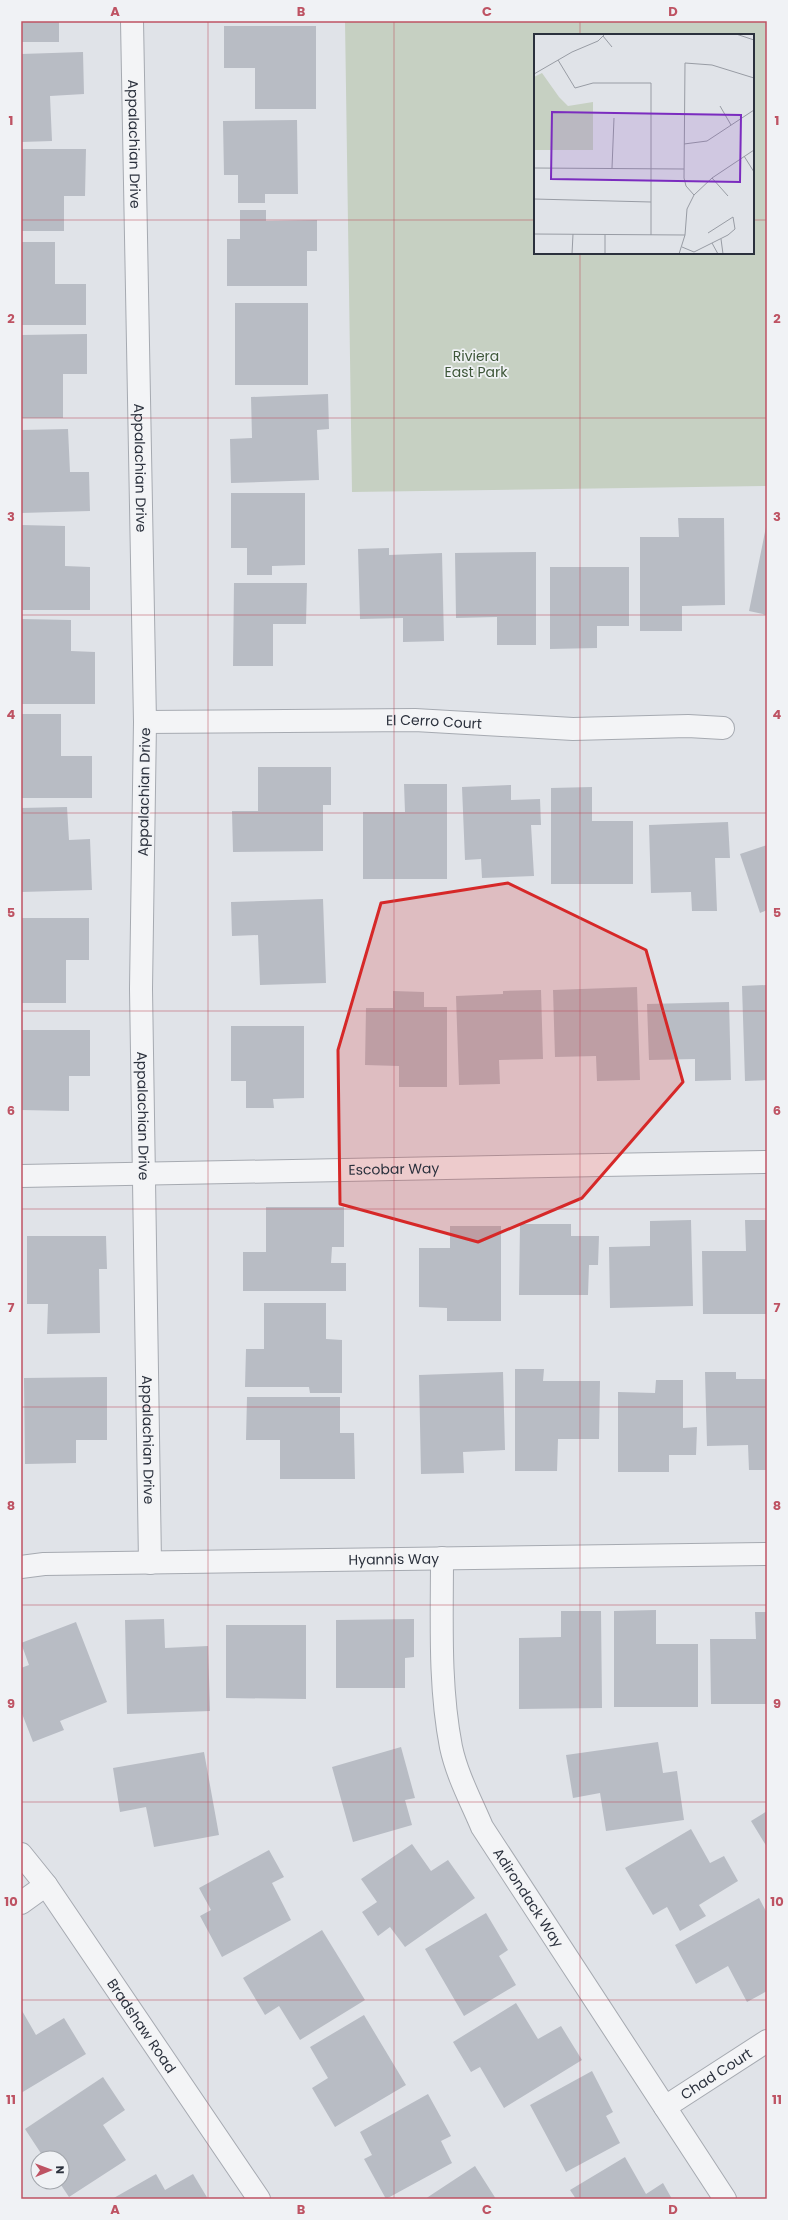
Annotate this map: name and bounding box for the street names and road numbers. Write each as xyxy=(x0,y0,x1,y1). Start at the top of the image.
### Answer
street label: Appalachian Drive xyxy=(123,79,145,209)
street label: Appalachian Drive xyxy=(129,403,151,533)
street label: El Cerro Court xyxy=(386,710,483,734)
street label: Appalachian Drive xyxy=(133,727,155,857)
street label: Appalachian Drive xyxy=(132,1051,154,1181)
street label: Escobar Way xyxy=(348,1158,440,1180)
street label: Appalachian Drive xyxy=(137,1375,159,1505)
street label: Hyannis Way xyxy=(348,1549,439,1570)
street label: Adirondack Way xyxy=(488,1844,568,1951)
street label: Bradshaw Road xyxy=(102,1975,181,2077)
street label: Chad Court xyxy=(677,2043,756,2104)

